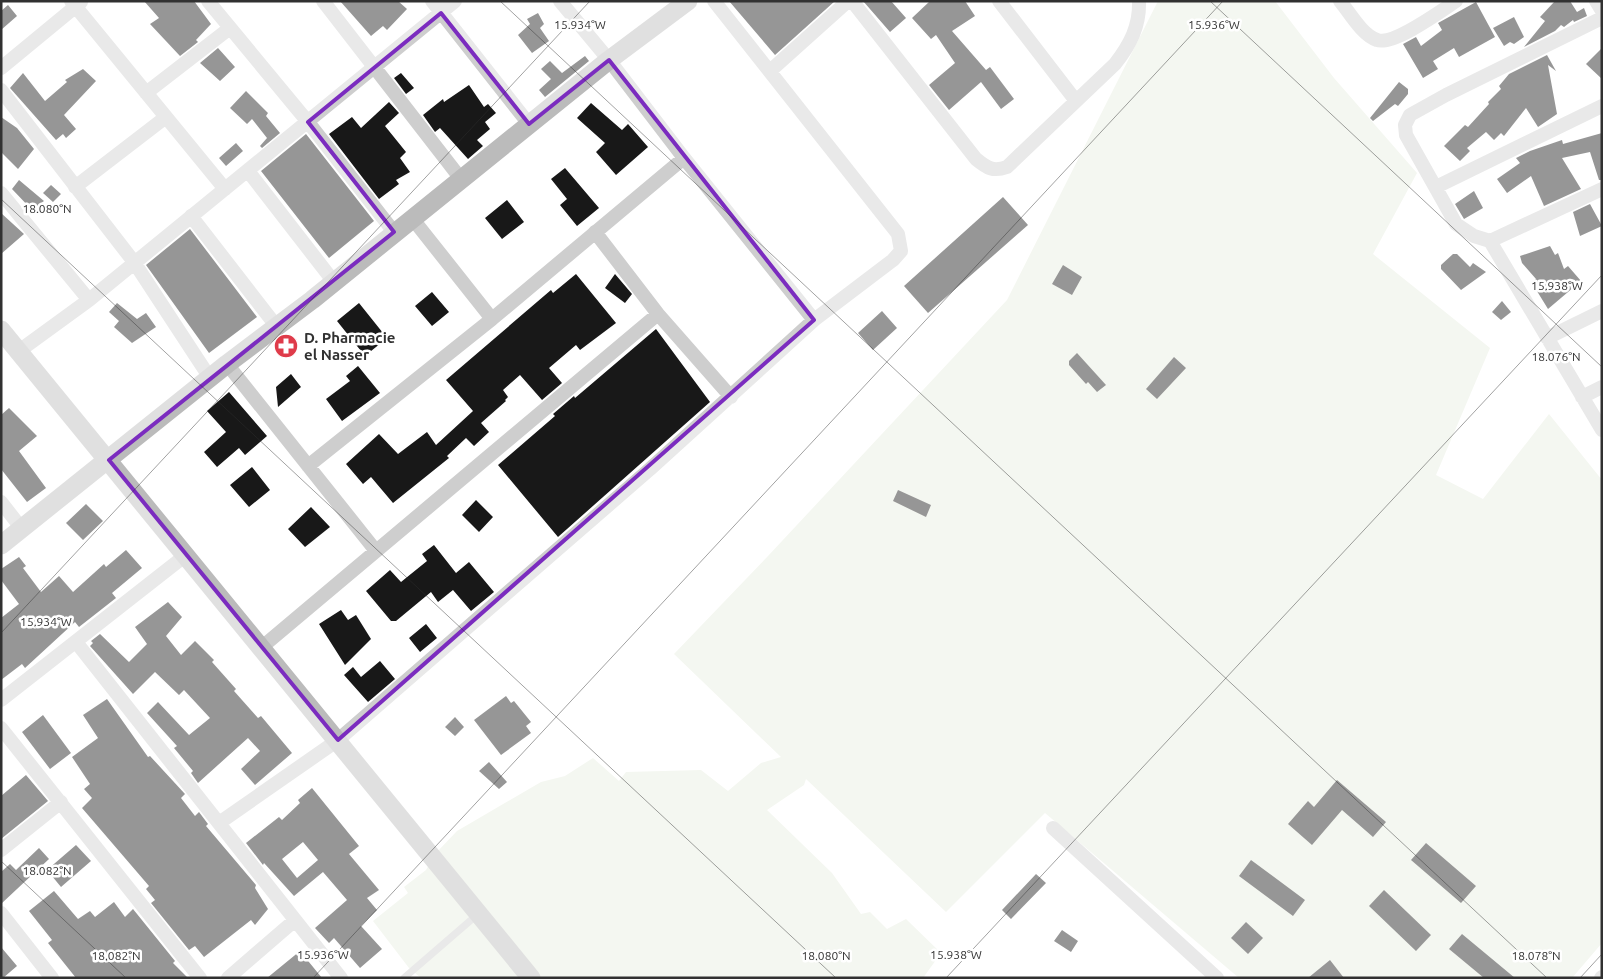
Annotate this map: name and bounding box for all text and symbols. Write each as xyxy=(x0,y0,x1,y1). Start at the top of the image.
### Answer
text: 15.934°W xyxy=(554,18,606,31)
text: 15.936°W xyxy=(1188,18,1240,31)
text: 18.080°N xyxy=(22,202,72,215)
text: 15.938°W xyxy=(1531,279,1583,292)
place label: D. Pharmacie el Nasser xyxy=(304,329,395,363)
pharmacy icon: D. Pharmacie el Nasser xyxy=(273,333,299,359)
text: 18.076°N xyxy=(1531,350,1581,363)
text: 15.934°W xyxy=(20,615,72,628)
text: 18.082°N xyxy=(22,864,72,877)
text: 15.936°W xyxy=(297,948,349,961)
text: 15.938°W xyxy=(930,948,982,961)
text: 18.082°N xyxy=(91,949,141,962)
text: 18.080°N xyxy=(801,949,851,962)
text: 18.078°N xyxy=(1511,949,1561,962)

